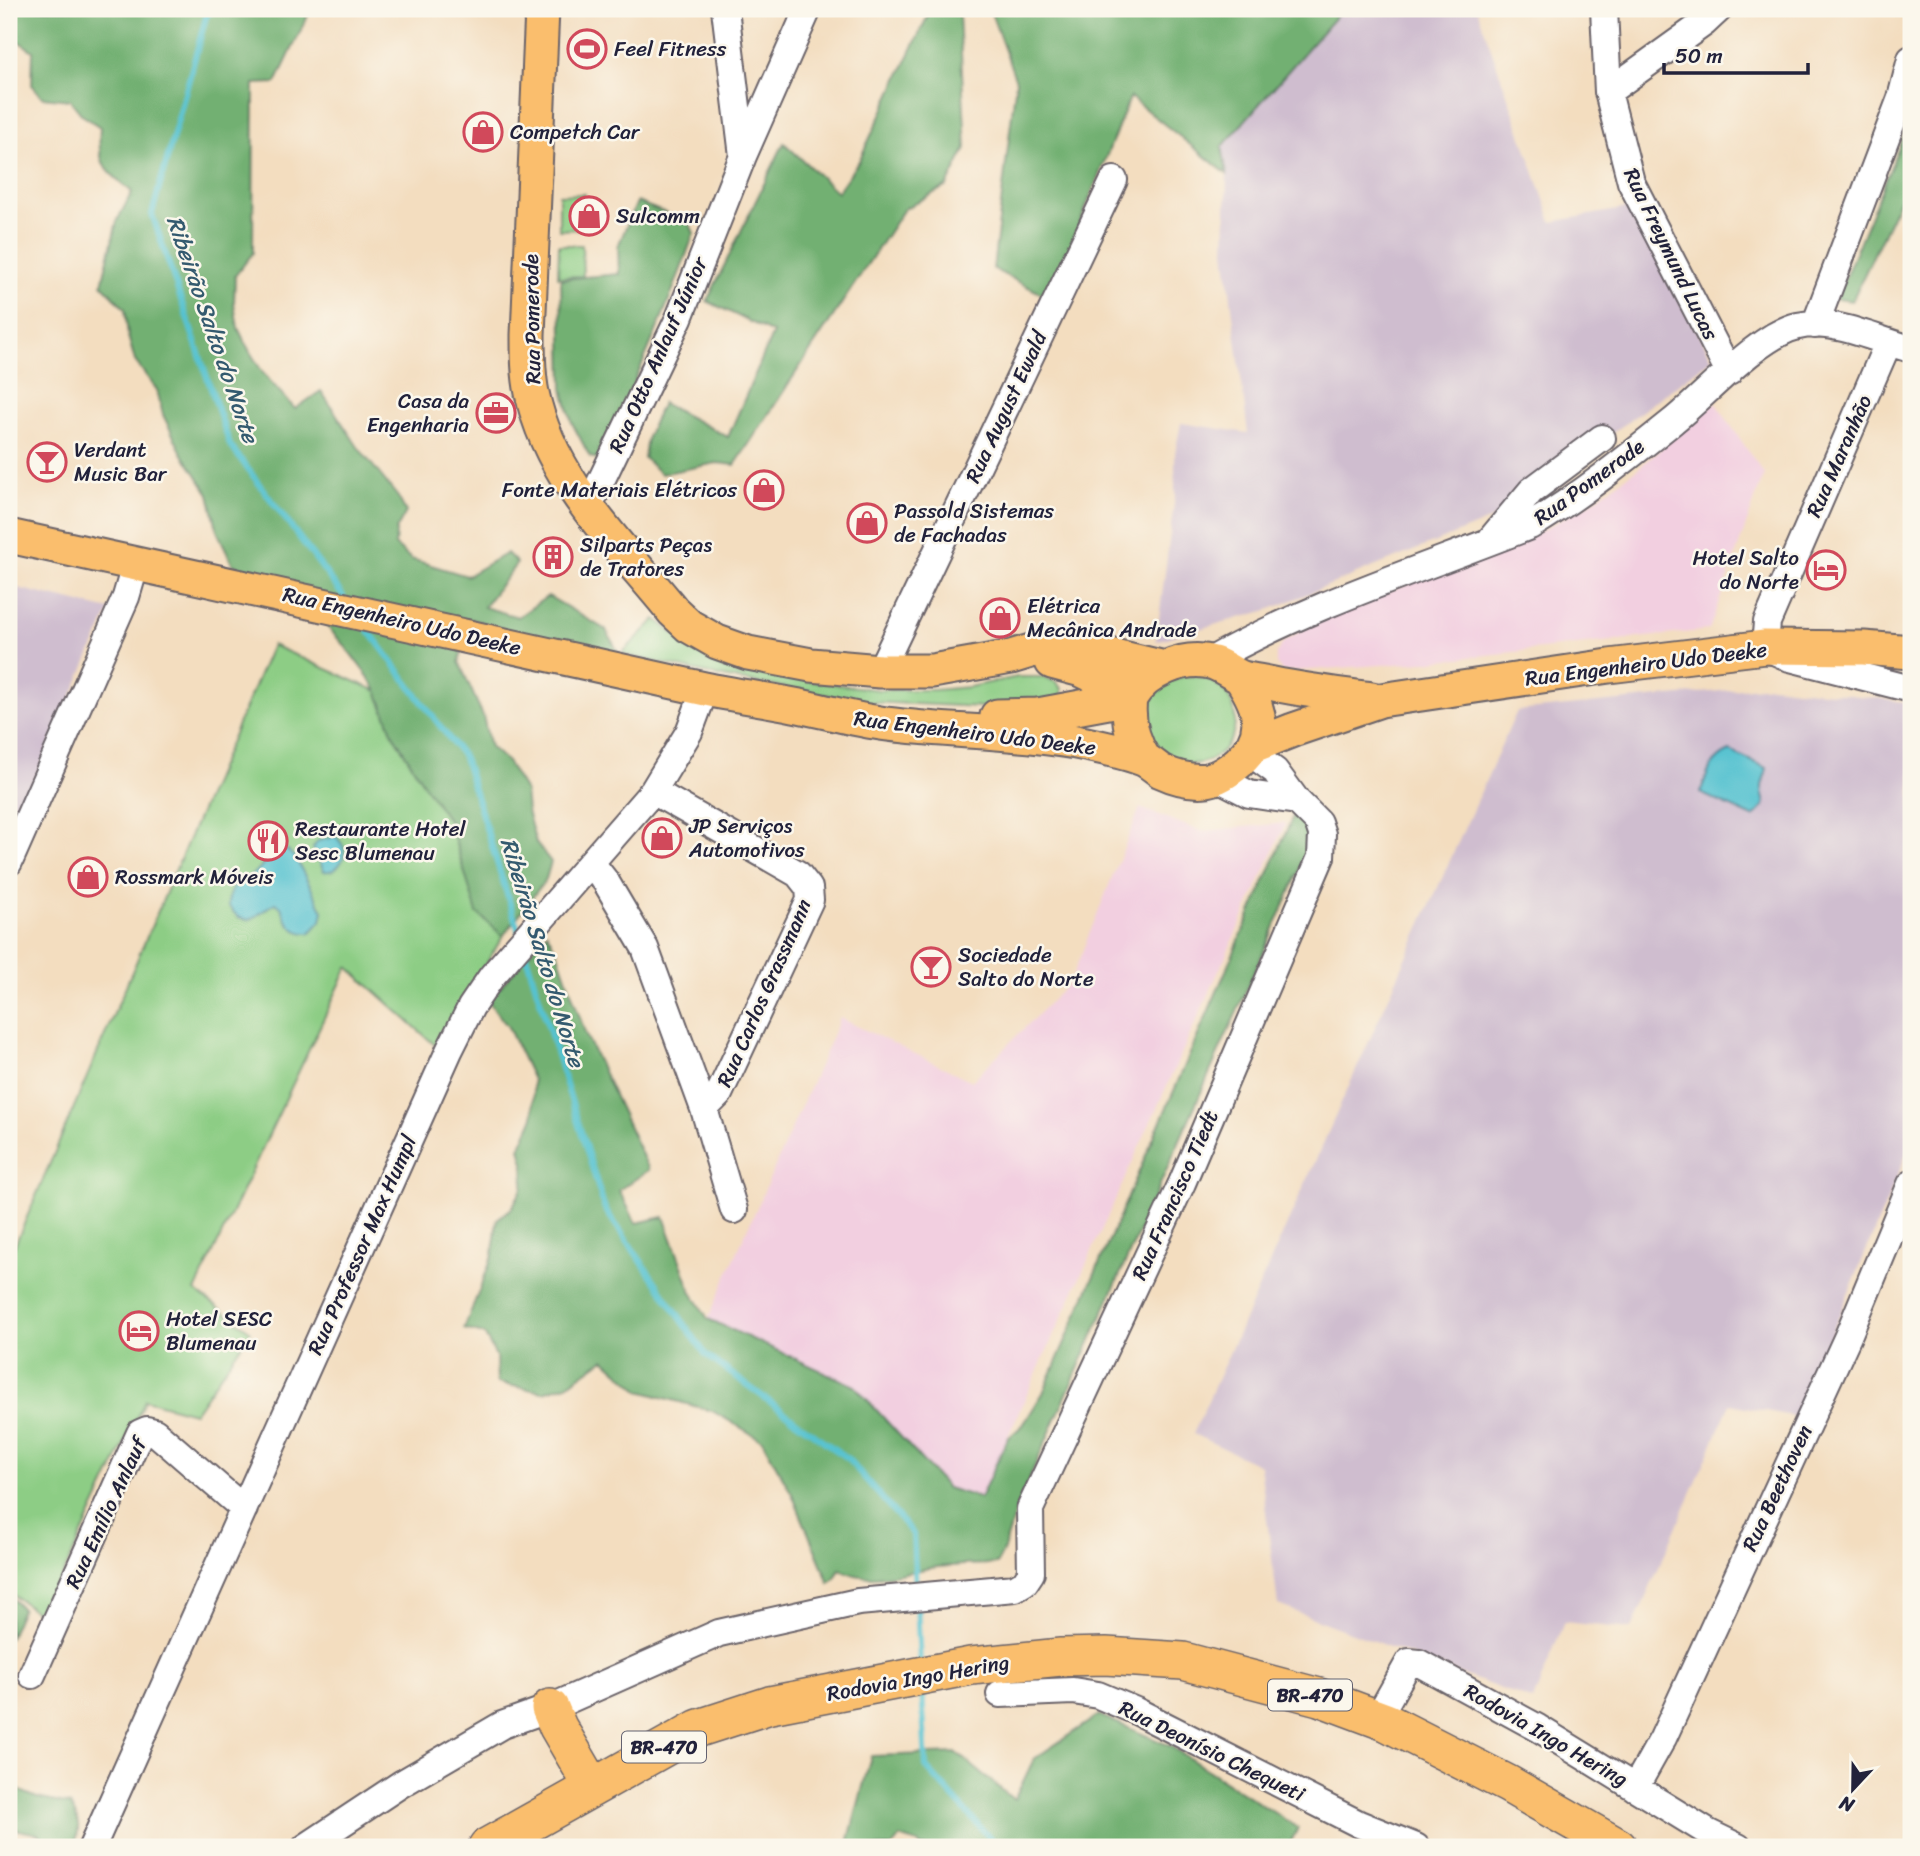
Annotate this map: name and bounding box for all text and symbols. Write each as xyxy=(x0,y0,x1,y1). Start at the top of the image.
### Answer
sports icon: Feel Fitness xyxy=(566,28,608,70)
place label: Feel Fitness xyxy=(614,30,727,68)
scale bar xyxy=(1664,32,1808,76)
text: 50 m xyxy=(1675,37,1723,75)
shop icon: Competch Car xyxy=(462,111,504,153)
place label: Competch Car xyxy=(510,113,641,151)
street label: Rua Freymund Lucas xyxy=(1613,161,1729,347)
shop icon: Sulcomm xyxy=(568,195,610,237)
place label: Sulcomm xyxy=(616,197,700,235)
water label: Ribeirão Salto do Norte xyxy=(154,210,271,450)
street label: Rua Otto Anlauf Júnior xyxy=(598,249,719,459)
street label: Rua Pomerode xyxy=(512,254,552,384)
street label: Rua August Ewald xyxy=(954,323,1059,489)
place label: Casa da Engenharia xyxy=(367,382,469,444)
street label: Rua Maranhão xyxy=(1795,388,1883,524)
office icon: Casa da Engenharia xyxy=(475,392,517,434)
street label: Rua Pomerode xyxy=(1525,428,1653,536)
place label: Verdant Music Bar xyxy=(74,431,168,493)
bar icon: Verdant Music Bar xyxy=(26,441,68,483)
shop icon: Fonte Materiais Elétricos xyxy=(743,469,785,511)
place label: Fonte Materiais Elétricos xyxy=(502,471,737,509)
place label: Passold Sistemas de Fachadas xyxy=(894,492,1054,554)
shop icon: Passold Sistemas de Fachadas xyxy=(846,502,888,544)
place label: Silparts Peças de Tratores xyxy=(580,526,712,588)
building icon: Silparts Peças de Tratores xyxy=(532,536,574,578)
place label: Hotel Salto do Norte xyxy=(1692,539,1799,601)
hotel icon: Hotel Salto do Norte xyxy=(1805,549,1847,591)
street label: Rua Engenheiro Udo Deeke xyxy=(279,575,525,667)
place label: Elétrica Mecânica Andrade xyxy=(1027,587,1197,649)
shop icon: Elétrica Mecânica Andrade xyxy=(979,597,1021,639)
street label: Rua Engenheiro Udo Deeke xyxy=(1523,630,1769,698)
street label: Rua Engenheiro Udo Deeke xyxy=(852,699,1098,767)
place label: JP Serviços Automotivos xyxy=(688,807,805,869)
place label: Restaurante Hotel Sesc Blumenau xyxy=(295,810,467,872)
shop icon: JP Serviços Automotivos xyxy=(641,817,683,859)
restaurant icon: Restaurante Hotel Sesc Blumenau xyxy=(247,820,289,862)
water label: Ribeirão Salto do Norte xyxy=(488,833,597,1074)
shop icon: Rossmark Móveis xyxy=(67,856,109,898)
place label: Rossmark Móveis xyxy=(115,858,274,896)
street label: Rua Carlos Grassmann xyxy=(705,893,823,1093)
place label: Sociedade Salto do Norte xyxy=(958,936,1094,998)
bar icon: Sociedade Salto do Norte xyxy=(910,946,952,988)
street label: Rua Francisco Tiedt xyxy=(1120,1104,1230,1286)
street label: Rua Professor Max Humpl xyxy=(296,1128,428,1361)
place label: Hotel SESC Blumenau xyxy=(166,1300,272,1362)
hotel icon: Hotel SESC Blumenau xyxy=(118,1310,160,1352)
street label: Rua Beethoven xyxy=(1731,1418,1823,1558)
street label: Rua Emílio Anlauf xyxy=(54,1428,159,1595)
street label: Rodovia Ingo Hering xyxy=(824,1643,1013,1713)
street label: Rodovia Ingo Hering xyxy=(1457,1672,1636,1798)
road number: BR-470 xyxy=(1268,1680,1352,1710)
street label: Rua Deonísio Chequeti xyxy=(1112,1689,1313,1813)
road number: BR-470 xyxy=(622,1732,706,1763)
north arrow xyxy=(1818,1755,1888,1825)
text: N xyxy=(1834,1786,1860,1822)

